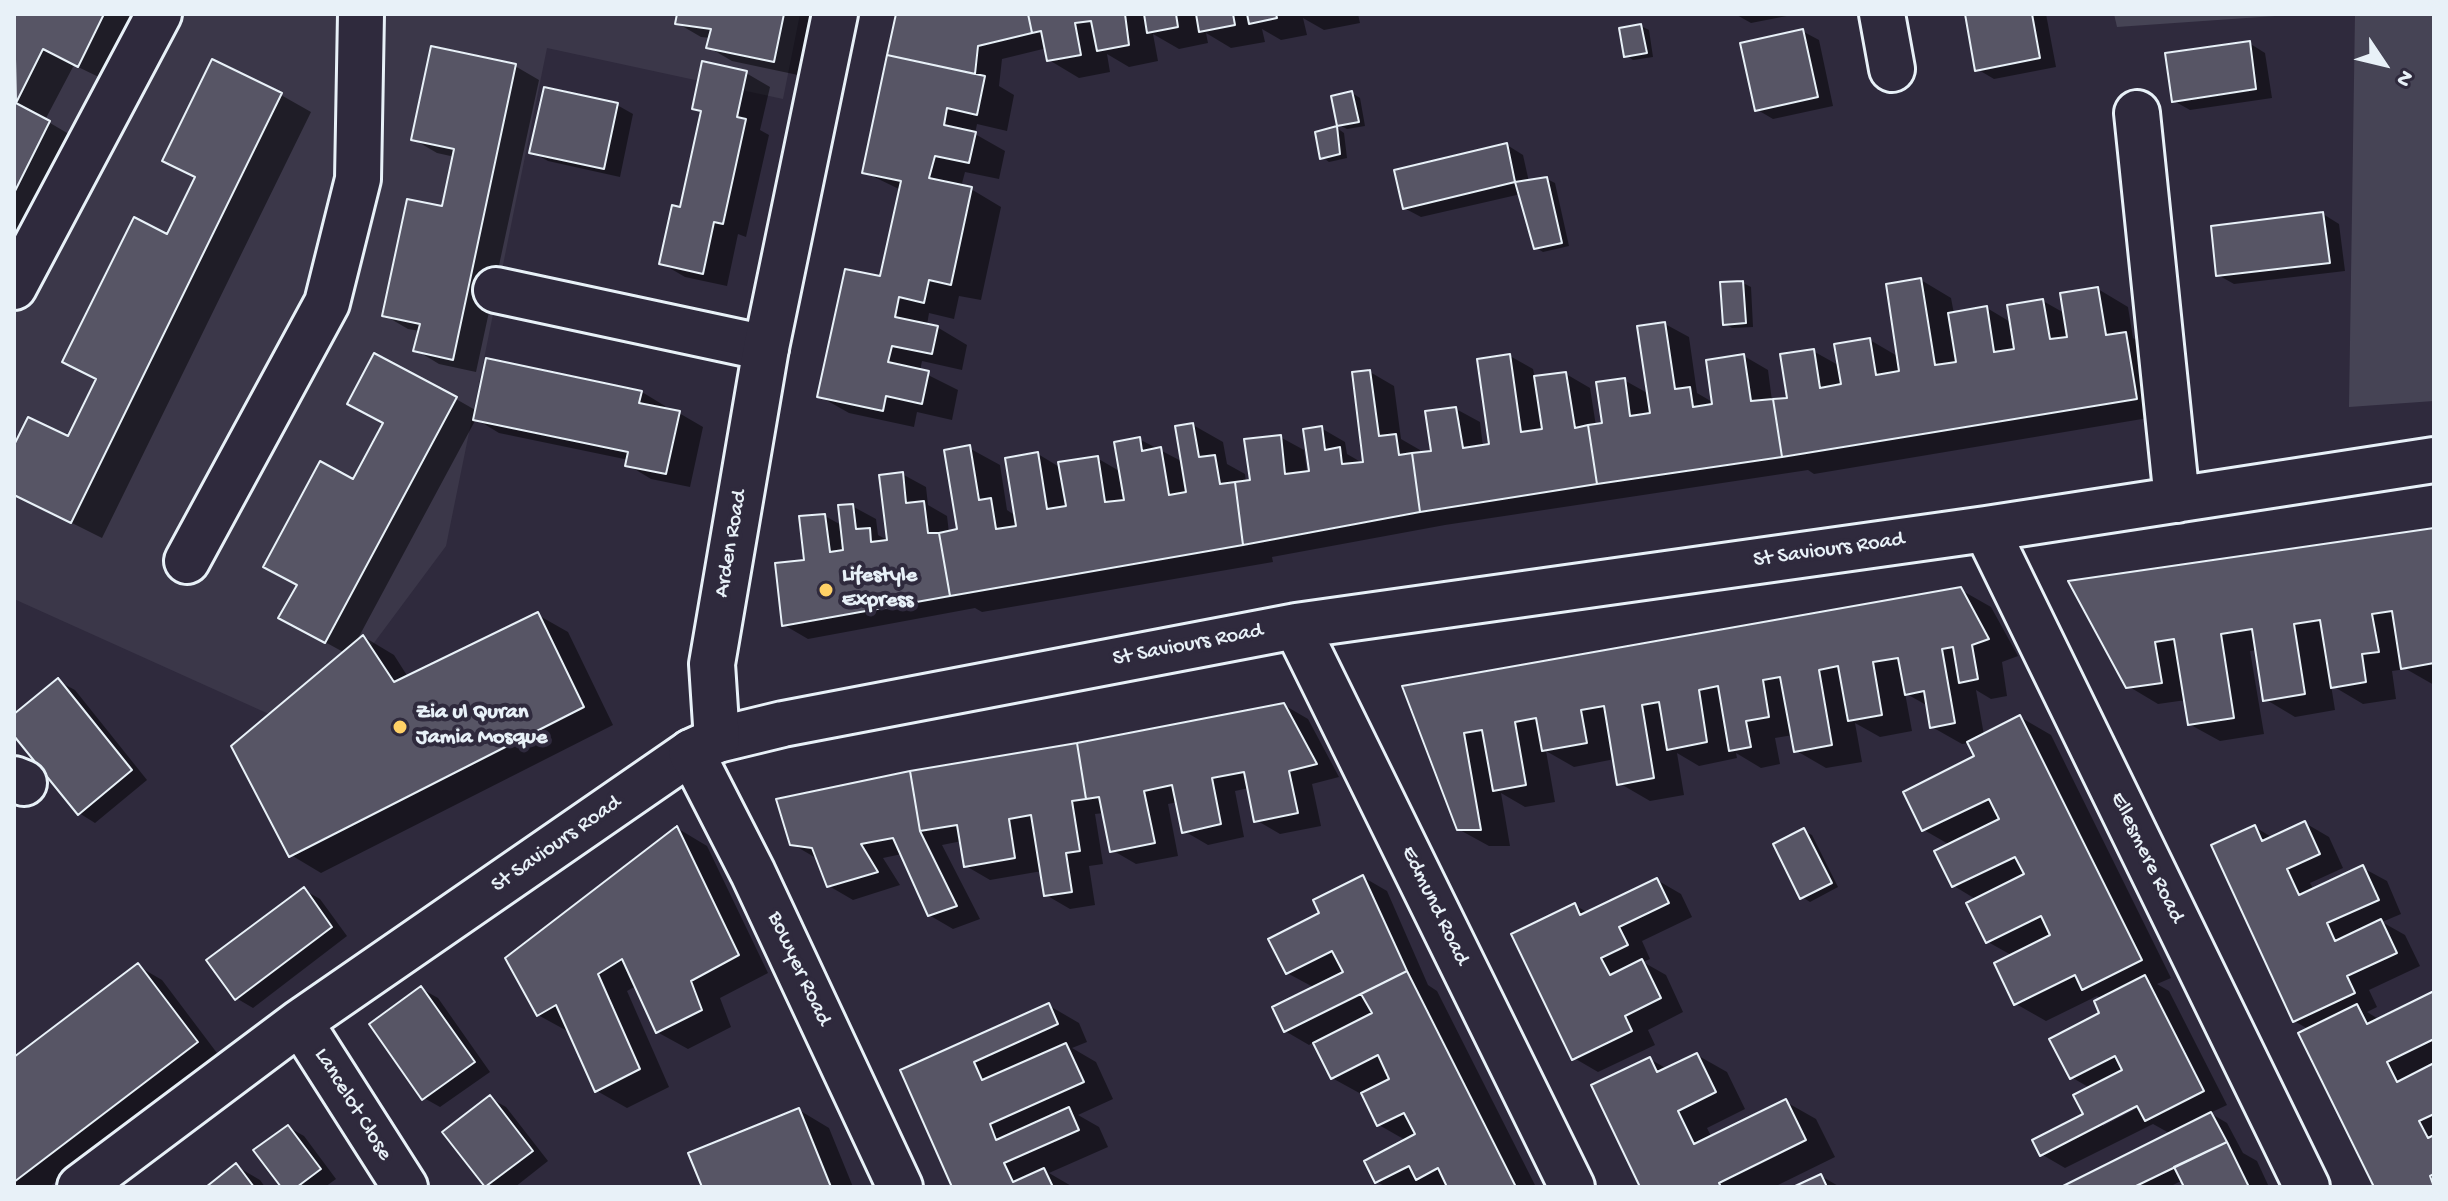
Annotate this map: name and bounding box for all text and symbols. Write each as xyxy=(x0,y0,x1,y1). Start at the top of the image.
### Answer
north arrow xyxy=(2344,24,2424,104)
text: N xyxy=(2389,64,2418,91)
street label: Arden Road xyxy=(710,488,754,600)
street label: St Saviours Road xyxy=(1752,527,1906,575)
place label: Lifestyle Express xyxy=(842,564,917,616)
marker: Lifestyle Express xyxy=(817,581,835,599)
street label: St Saviours Road xyxy=(1111,619,1265,673)
place label: Zia ul Quran Jamia Mosque xyxy=(416,701,547,752)
marker: Zia ul Quran Jamia Mosque xyxy=(391,718,409,736)
street label: Ellesmere Road xyxy=(2103,788,2189,928)
street label: St Saviours Road xyxy=(487,791,627,899)
street label: Edmund Road xyxy=(1394,842,1474,970)
street label: Bowyer Road xyxy=(760,908,836,1030)
street label: Lancelot Close xyxy=(307,1044,397,1166)

